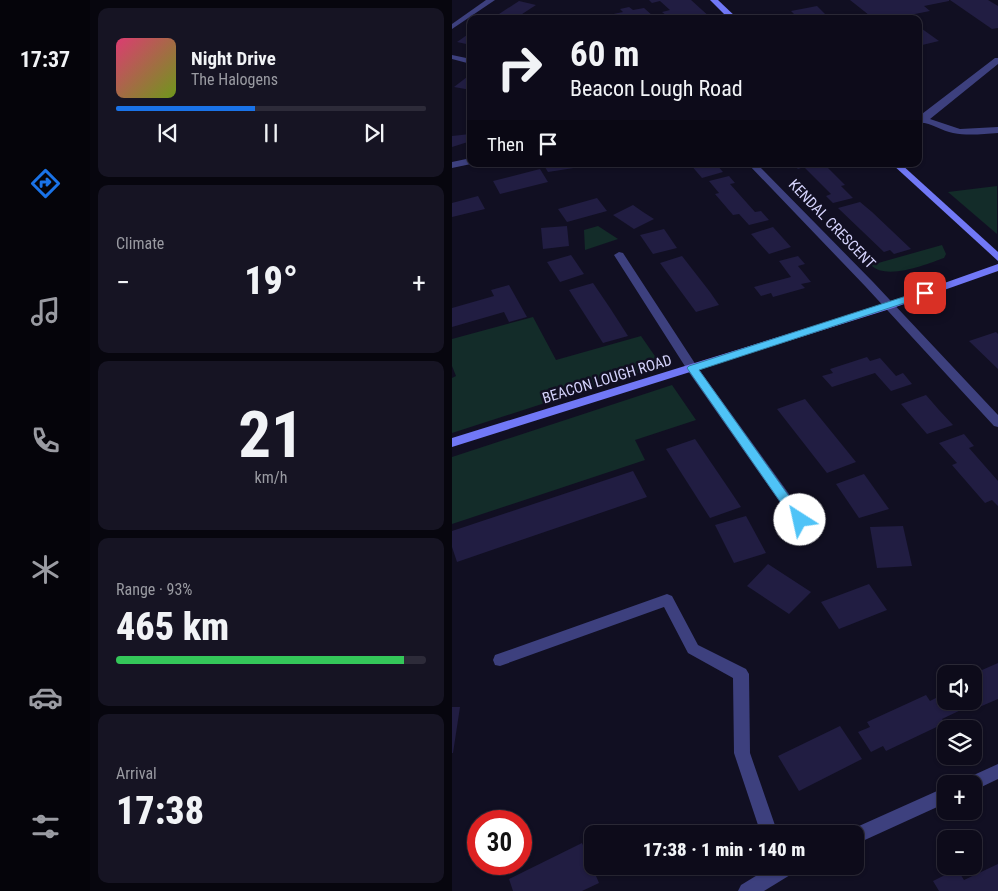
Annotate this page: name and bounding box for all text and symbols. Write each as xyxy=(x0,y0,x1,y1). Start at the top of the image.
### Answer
text: 60 m xyxy=(570,34,639,75)
icon: right xyxy=(487,35,552,100)
text: 17:37 xyxy=(20,47,70,72)
text: Night Drive xyxy=(191,47,276,70)
text: The Halogens xyxy=(191,70,278,89)
text: Beacon Lough Road xyxy=(570,76,743,101)
icon: previous xyxy=(154,119,182,147)
icon: pause xyxy=(257,119,285,147)
icon: next xyxy=(360,119,388,147)
icon: arrive xyxy=(534,130,562,158)
text: Then xyxy=(487,133,524,156)
icon: directions xyxy=(28,166,63,201)
street label: KENDAL CRESCENT xyxy=(785,176,879,273)
text: Climate xyxy=(116,234,164,253)
text: 19° xyxy=(244,259,298,303)
text: − xyxy=(116,266,130,299)
text: + xyxy=(412,266,426,299)
pin xyxy=(904,272,946,314)
icon: arrive xyxy=(911,279,939,307)
icon: music xyxy=(28,294,63,329)
street label: BEACON LOUGH ROAD xyxy=(540,351,674,407)
text: 21 xyxy=(238,397,304,473)
icon: phone xyxy=(28,423,63,458)
text: km/h xyxy=(255,468,287,487)
position arrow xyxy=(773,493,825,545)
icon: climate xyxy=(28,552,63,587)
text: Range · 93% xyxy=(116,580,192,599)
text: 465 km xyxy=(116,605,229,649)
map controls xyxy=(937,665,982,875)
button: sound xyxy=(937,665,982,710)
icon: car xyxy=(28,680,63,715)
button: layers xyxy=(937,720,982,765)
text: Arrival xyxy=(116,764,157,783)
button: + xyxy=(937,775,982,820)
text: 17:38 xyxy=(116,789,204,833)
icon: filters xyxy=(28,809,63,844)
speed limit sign: 30 xyxy=(467,810,532,875)
button: − xyxy=(937,830,982,875)
text: 17:38 · 1 min · 140 m xyxy=(643,838,805,861)

